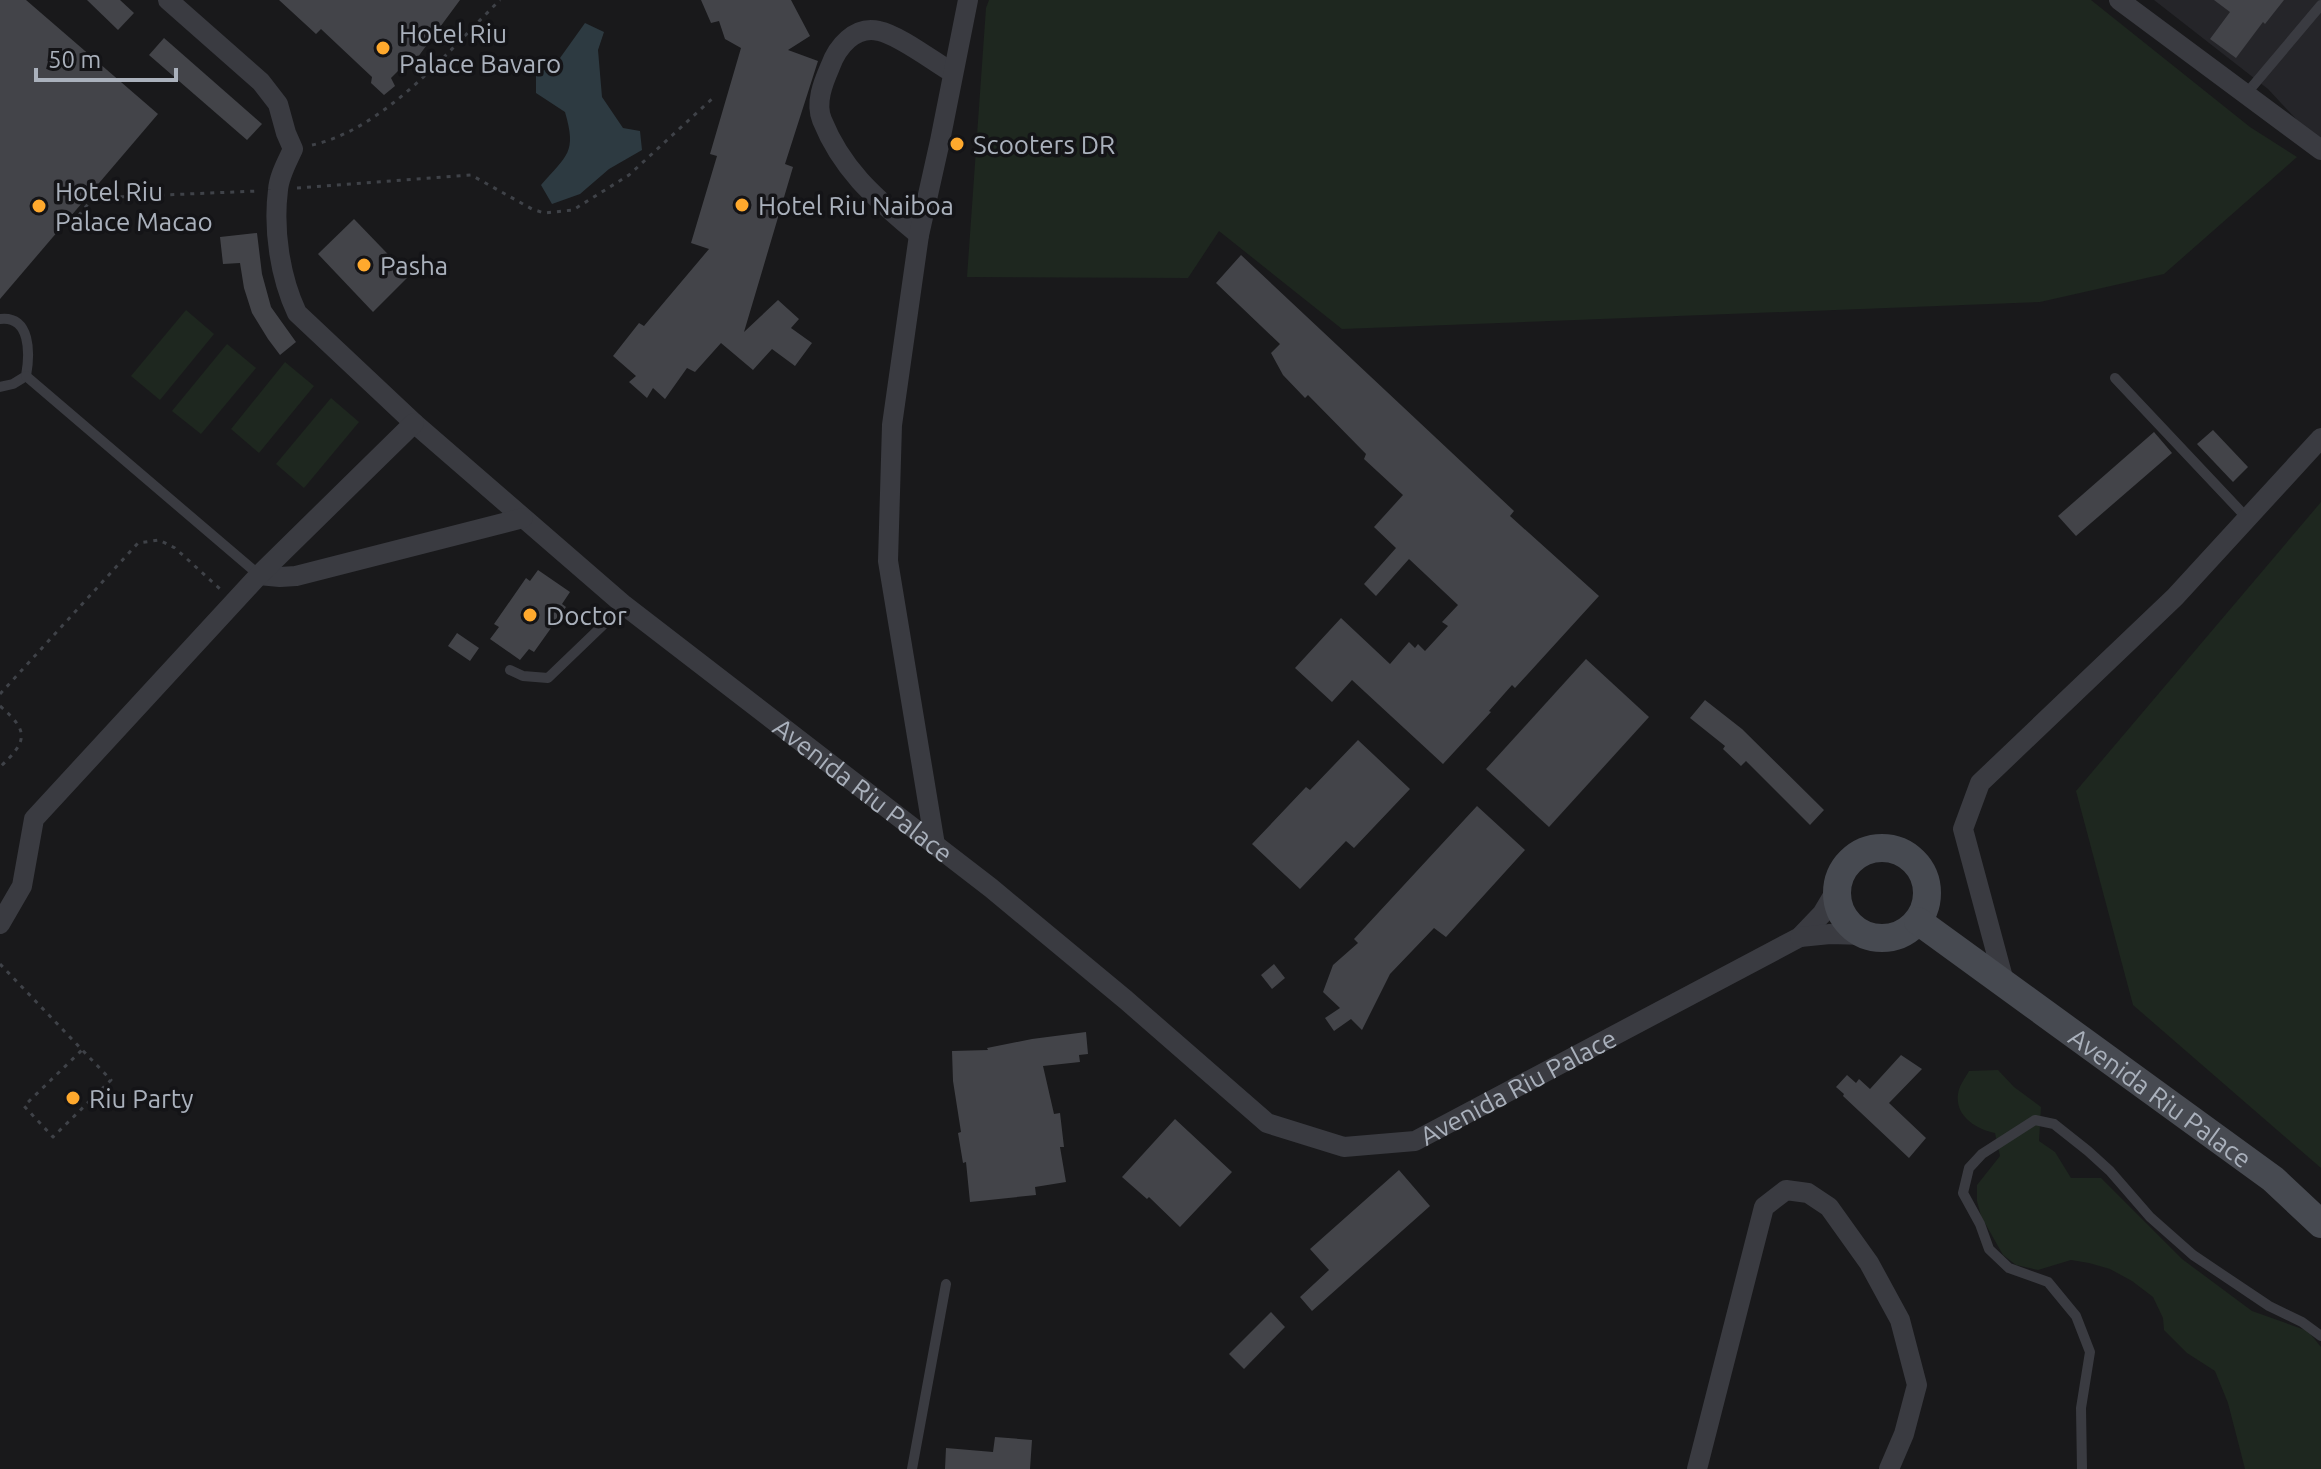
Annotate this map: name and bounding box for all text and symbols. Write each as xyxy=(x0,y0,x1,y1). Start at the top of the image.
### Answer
place label: Hotel Riu Palace Bavaro xyxy=(399,19,561,78)
scale bar xyxy=(36,32,176,82)
marker: Hotel Riu Palace Bavaro xyxy=(374,39,392,57)
text: 50 m xyxy=(48,46,101,73)
place label: Scooters DR xyxy=(973,130,1115,159)
marker: Scooters DR xyxy=(948,135,966,153)
place label: Hotel Riu Palace Macao xyxy=(55,177,213,236)
place label: Hotel Riu Naiboa xyxy=(758,191,954,220)
marker: Hotel Riu Naiboa xyxy=(733,196,751,214)
marker: Hotel Riu Palace Macao xyxy=(30,197,48,215)
place label: Pasha xyxy=(380,251,448,280)
marker: Pasha xyxy=(355,256,373,274)
place label: Doctor xyxy=(546,601,627,630)
marker: Doctor xyxy=(521,606,539,624)
street label: Avenida Riu Palace xyxy=(768,712,959,868)
street label: Avenida Riu Palace xyxy=(2064,1022,2257,1173)
street label: Avenida Riu Palace xyxy=(1415,1023,1621,1150)
place label: Riu Party xyxy=(89,1084,194,1113)
marker: Riu Party xyxy=(64,1089,82,1107)

